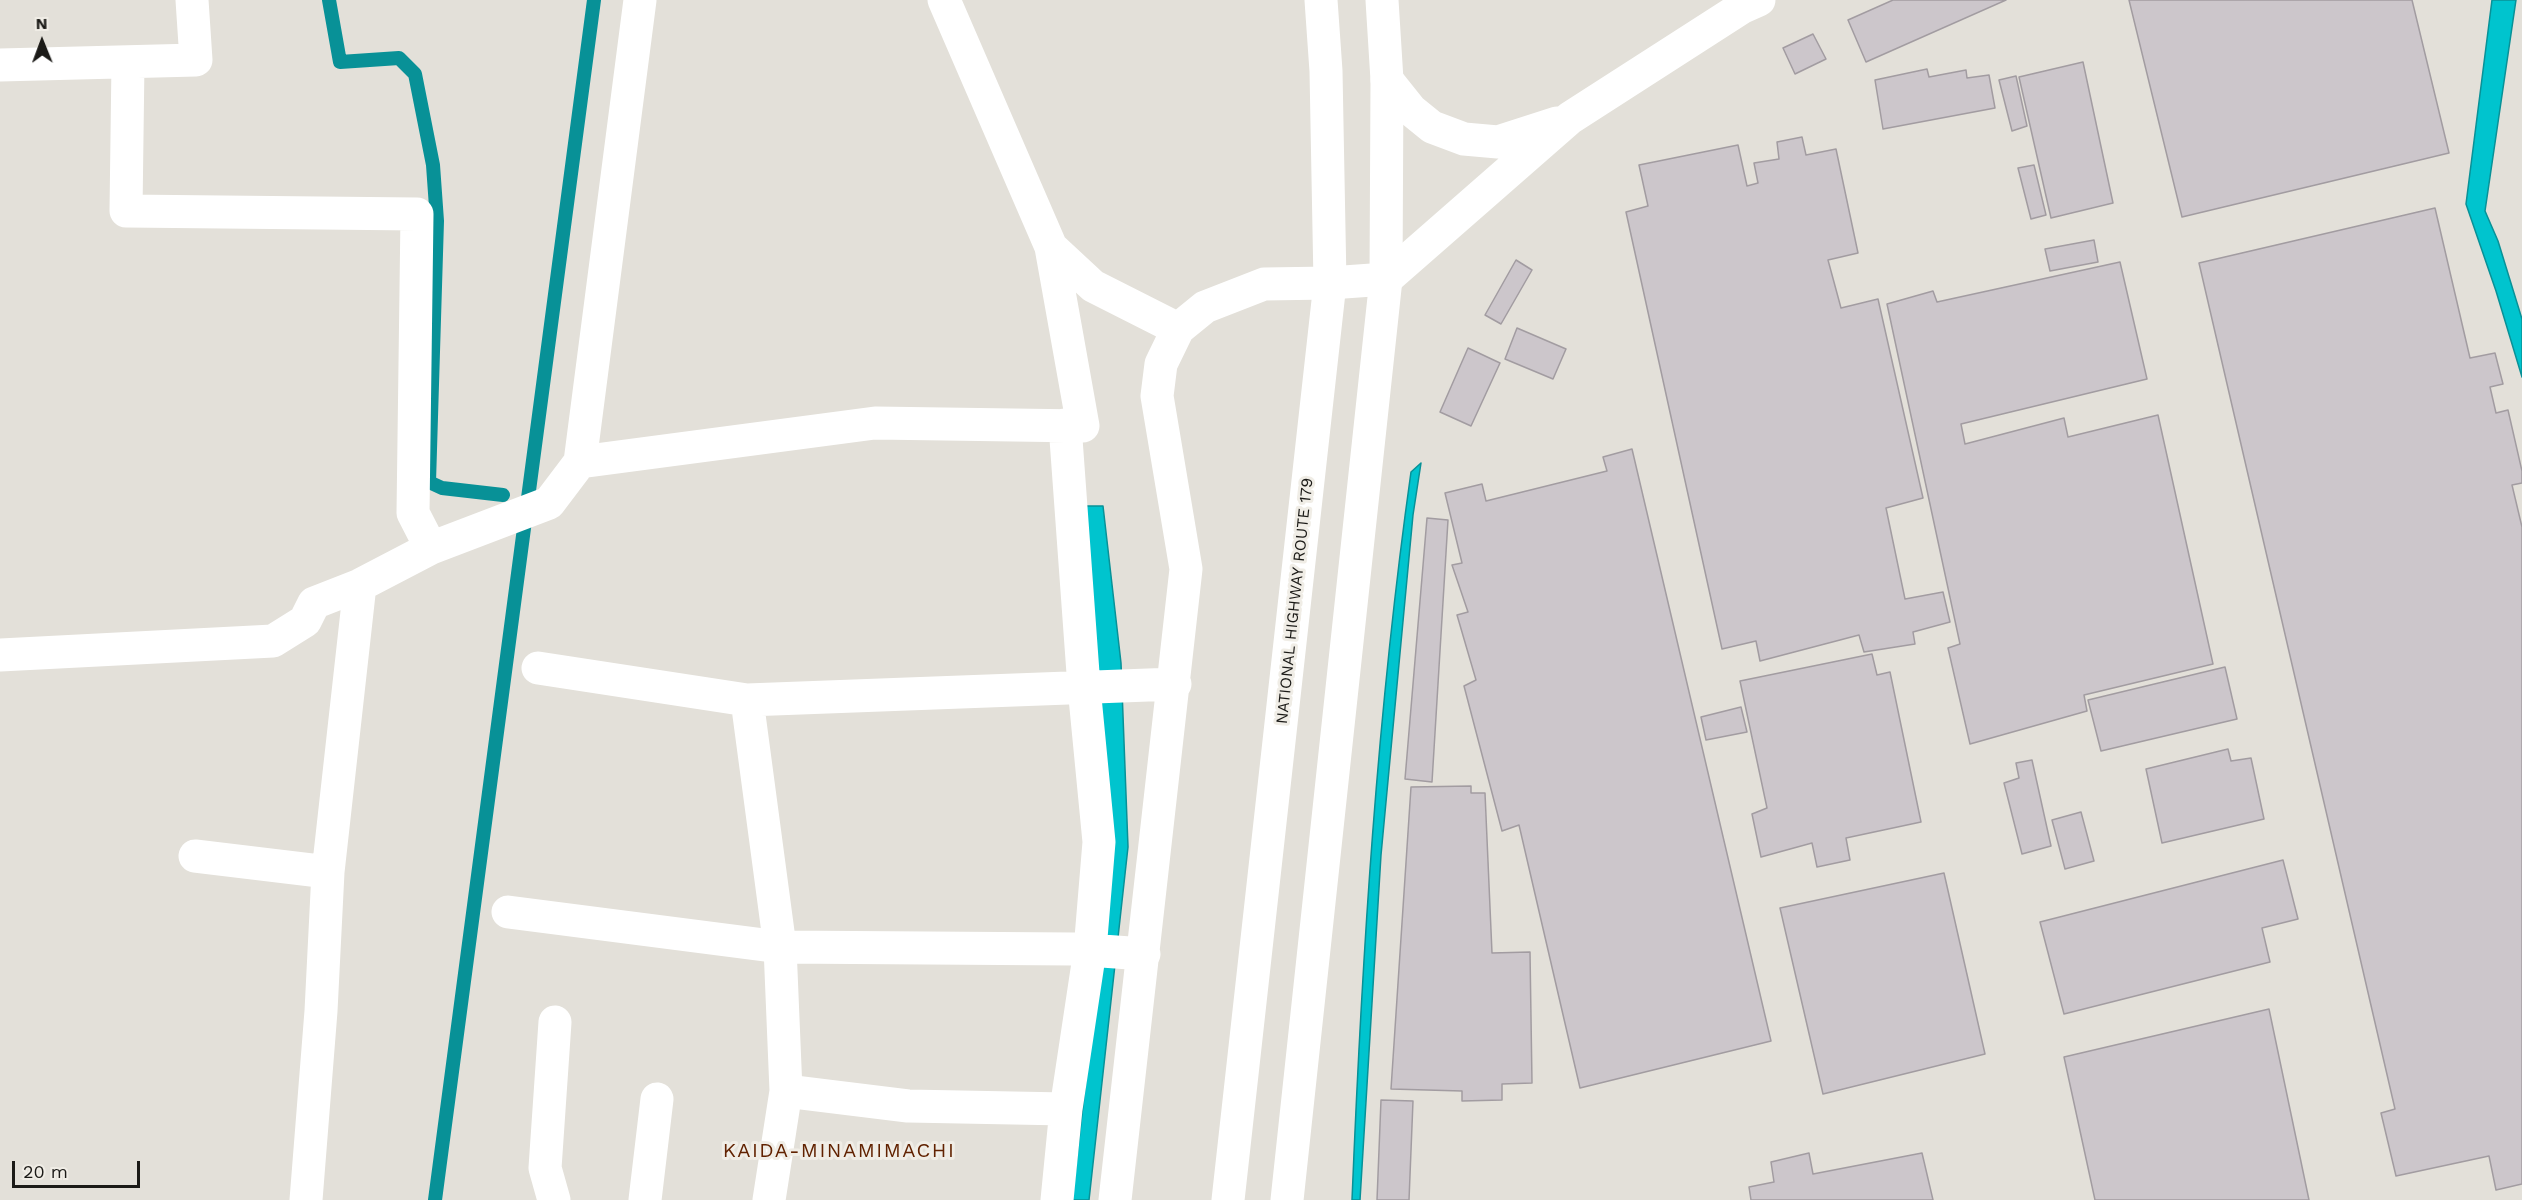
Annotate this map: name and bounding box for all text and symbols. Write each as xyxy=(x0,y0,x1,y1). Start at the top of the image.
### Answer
north arrow xyxy=(12,12,72,72)
text: N xyxy=(36,14,48,33)
street label: NATIONAL HIGHWAY ROUTE 179 xyxy=(1273,477,1317,725)
district label: KAIDA-MINAMIMACHI xyxy=(723,1139,955,1163)
scale bar xyxy=(15,1149,142,1187)
text: 20 m xyxy=(23,1161,68,1182)

